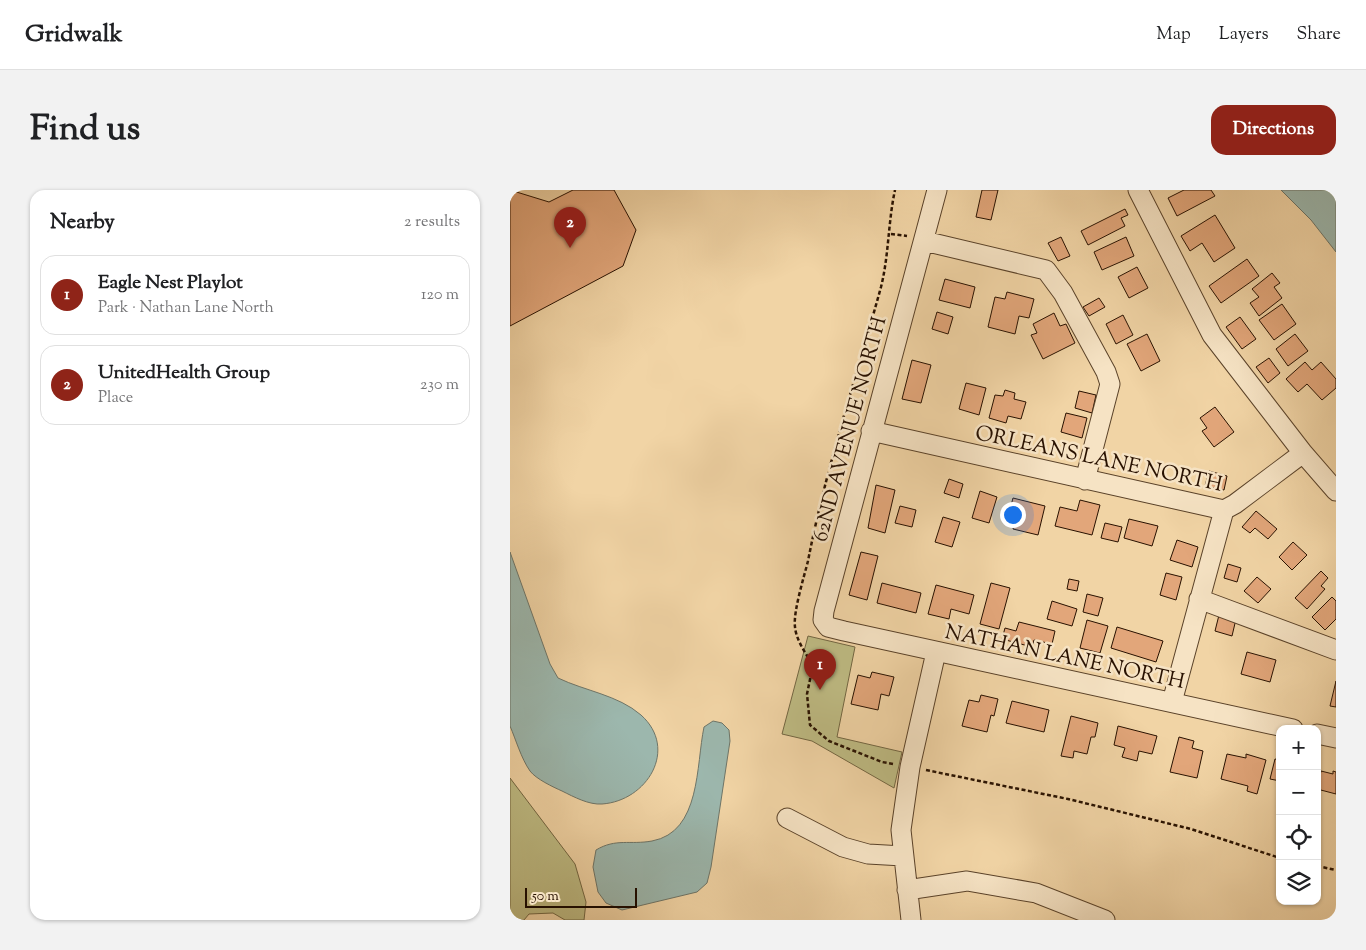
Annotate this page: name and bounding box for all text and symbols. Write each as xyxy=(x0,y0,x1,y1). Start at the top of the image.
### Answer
text: Gridwalk xyxy=(25,18,123,52)
text: Map xyxy=(1156,22,1191,48)
text: Layers xyxy=(1219,22,1269,48)
text: Share xyxy=(1297,22,1341,48)
text: Find us xyxy=(30,105,140,156)
button: Directions xyxy=(1211,105,1336,155)
pin: 2 xyxy=(554,207,586,248)
text: Nearby xyxy=(50,208,115,238)
text: 2 results xyxy=(404,211,460,234)
text: Eagle Nest Playlot xyxy=(98,270,243,297)
text: 1 xyxy=(64,284,70,307)
text: 120 m xyxy=(421,284,459,307)
text: Park · Nathan Lane North xyxy=(98,297,274,320)
street label: 62ND AVENUE NORTH xyxy=(806,313,896,545)
text: UnitedHealth Group xyxy=(98,360,270,387)
text: 2 xyxy=(63,374,71,397)
text: 230 m xyxy=(420,374,459,397)
text: Place xyxy=(98,387,133,410)
street label: ORLEANS LANE NORTH xyxy=(972,419,1225,501)
your location xyxy=(1000,502,1026,528)
street label: NATHAN LANE NORTH xyxy=(942,618,1188,698)
pin: 1 xyxy=(804,649,836,690)
map controls xyxy=(1276,725,1321,905)
button: + xyxy=(1276,725,1321,770)
button: − xyxy=(1276,770,1321,815)
button: locate xyxy=(1276,815,1321,860)
button: layers xyxy=(1276,860,1321,905)
scale bar xyxy=(525,885,638,908)
text: 50 m xyxy=(532,887,559,907)

